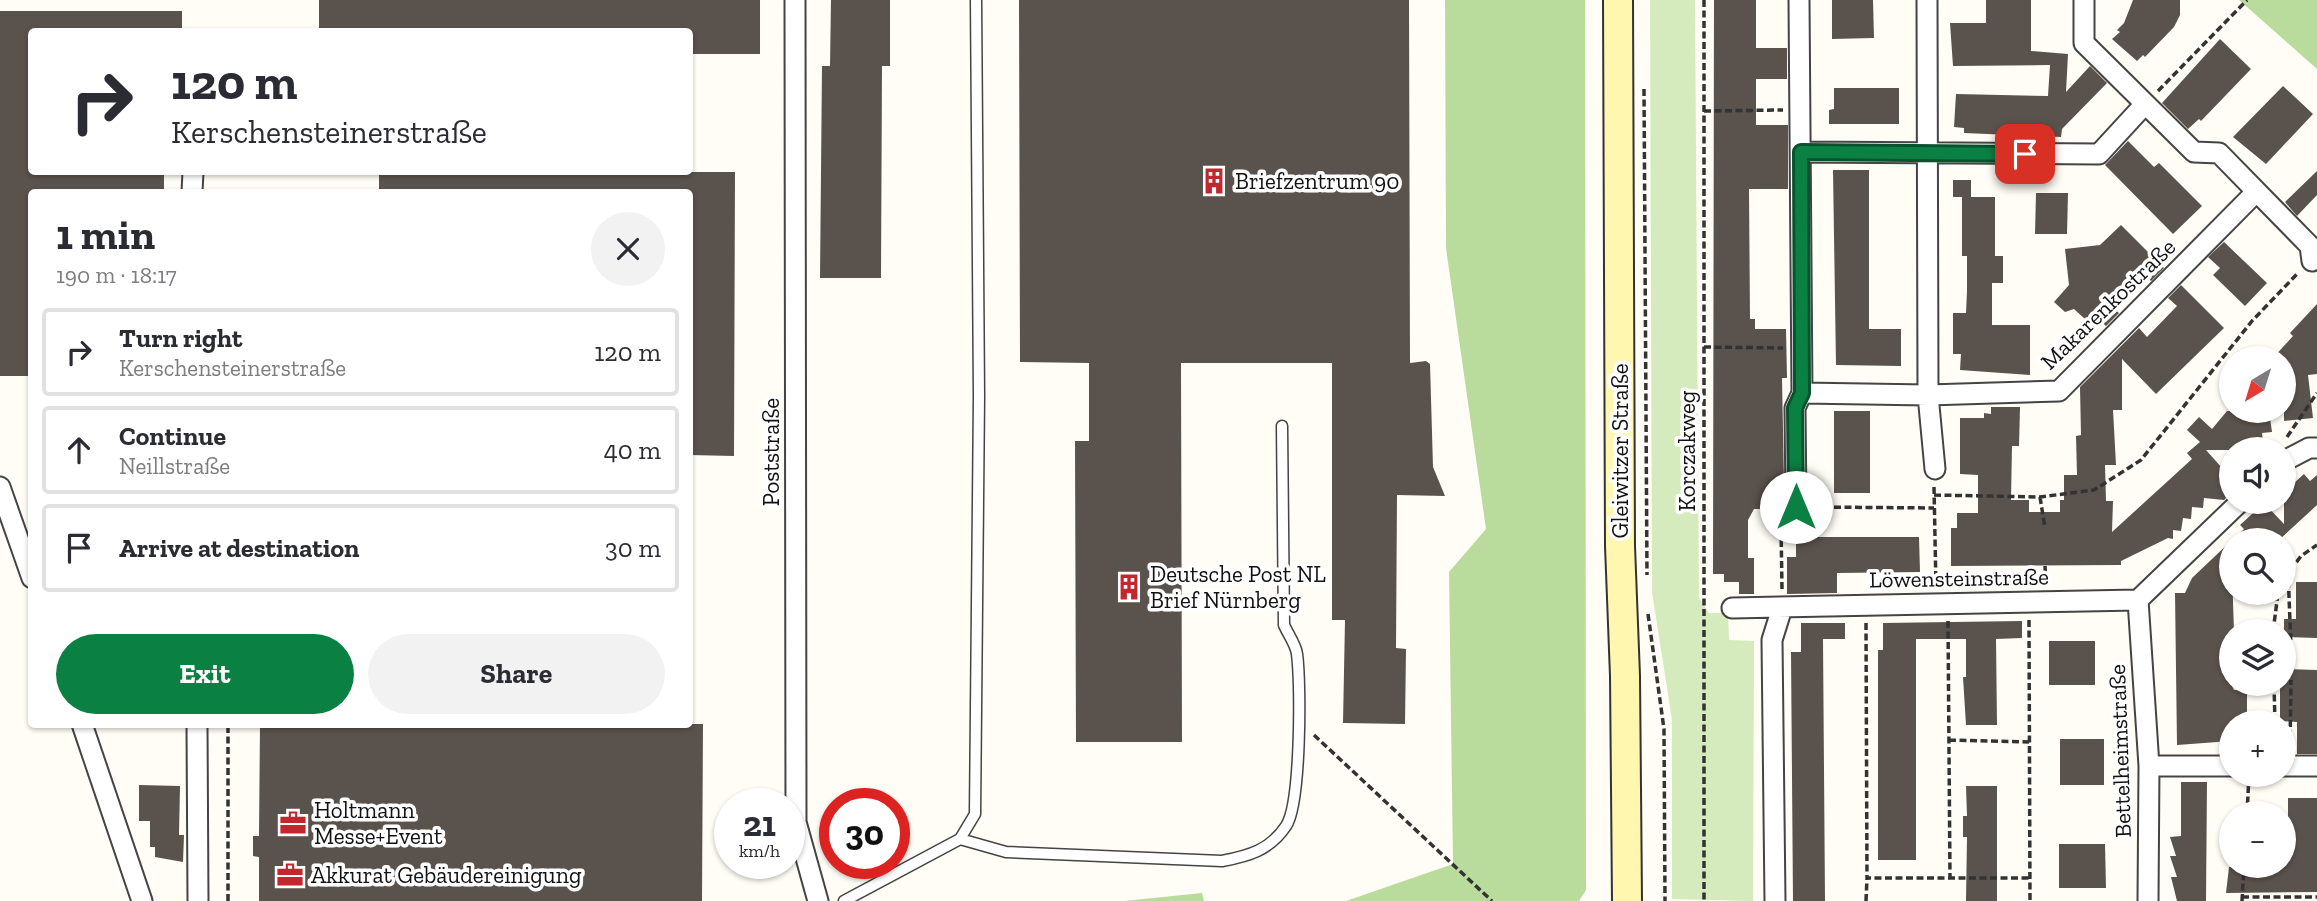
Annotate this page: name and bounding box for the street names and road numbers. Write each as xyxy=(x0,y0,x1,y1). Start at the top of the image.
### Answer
street label: Makarenkostraße xyxy=(2035,233,2181,375)
street label: Gleiwitzer Straße xyxy=(1606,364,1634,538)
street label: Korczakweg xyxy=(1673,390,1701,511)
street label: Poststraße xyxy=(757,398,785,506)
street label: Löwensteinstraße xyxy=(1869,562,2049,594)
street label: Bettelheimstraße xyxy=(2103,664,2137,838)

